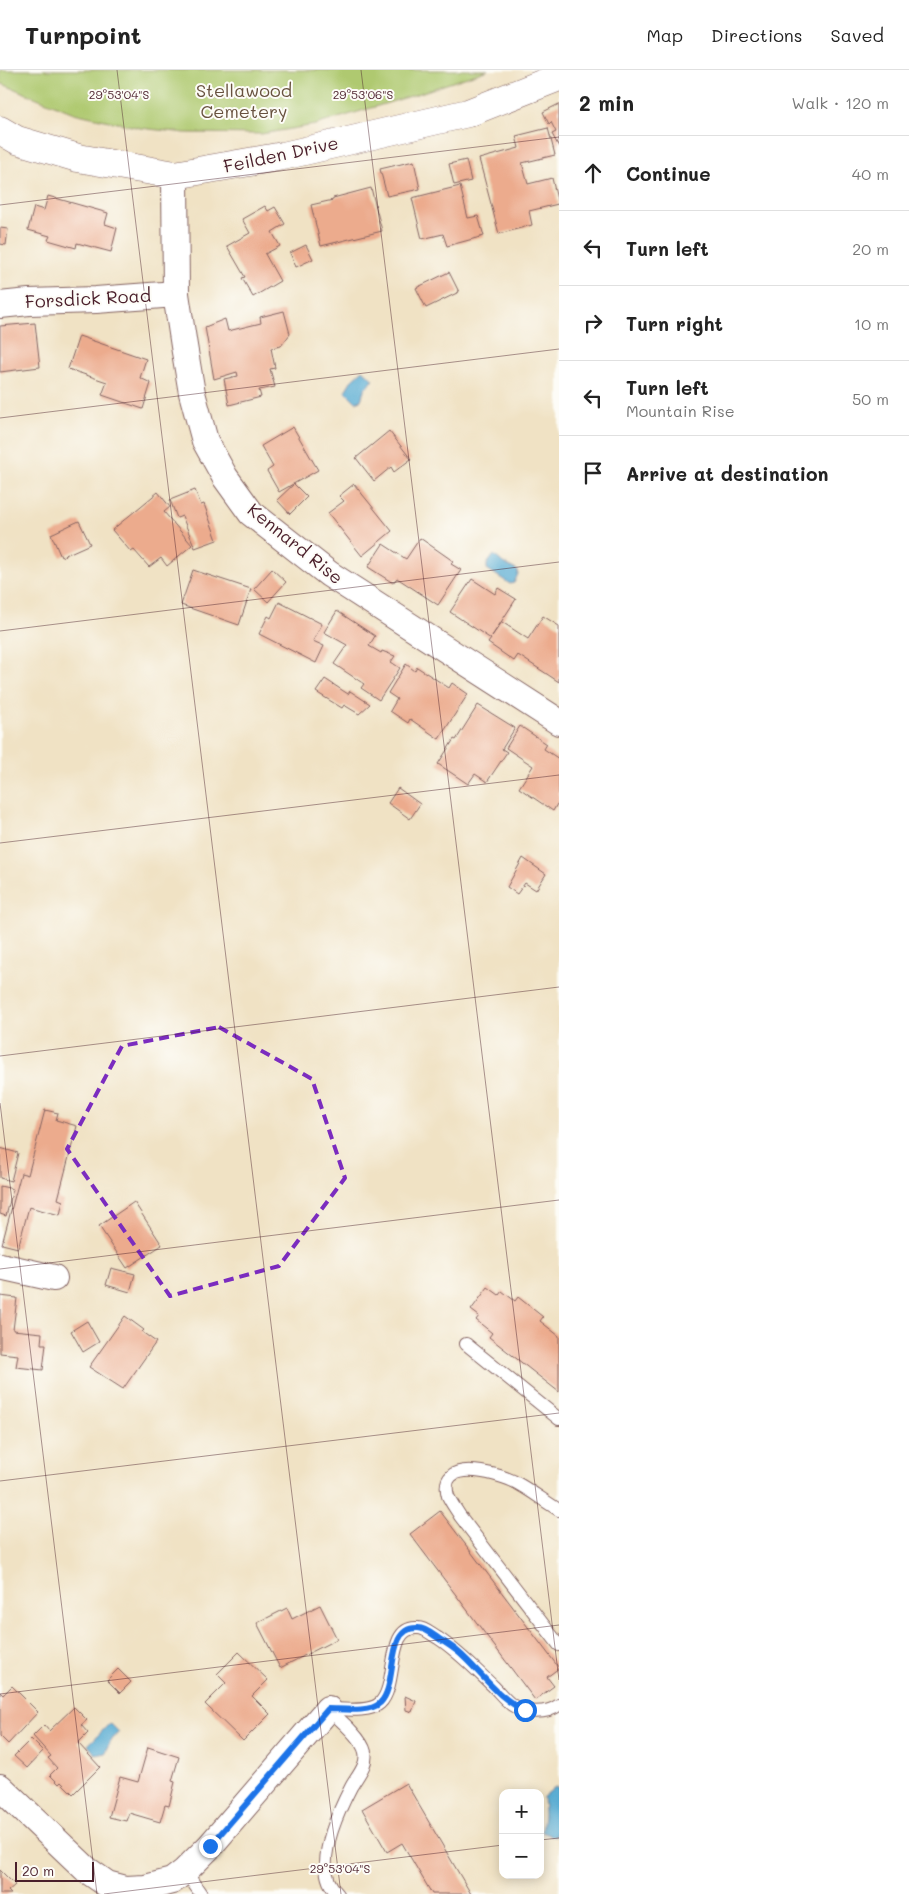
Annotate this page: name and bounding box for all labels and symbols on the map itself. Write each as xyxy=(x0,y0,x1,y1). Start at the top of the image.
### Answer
park label: Stellawood Cemetery xyxy=(196,78,292,123)
text: 29°53'04"S xyxy=(89,86,149,102)
text: 29°53'06"S xyxy=(333,86,394,102)
street label: Feilden Drive xyxy=(221,130,341,178)
street label: Forsdick Road xyxy=(24,283,152,313)
street label: Kennard Rise xyxy=(243,497,348,589)
route start xyxy=(514,1699,537,1722)
route end xyxy=(199,1835,222,1858)
scale bar xyxy=(15,1859,94,1882)
text: 29°53'04"S xyxy=(310,1860,370,1876)

